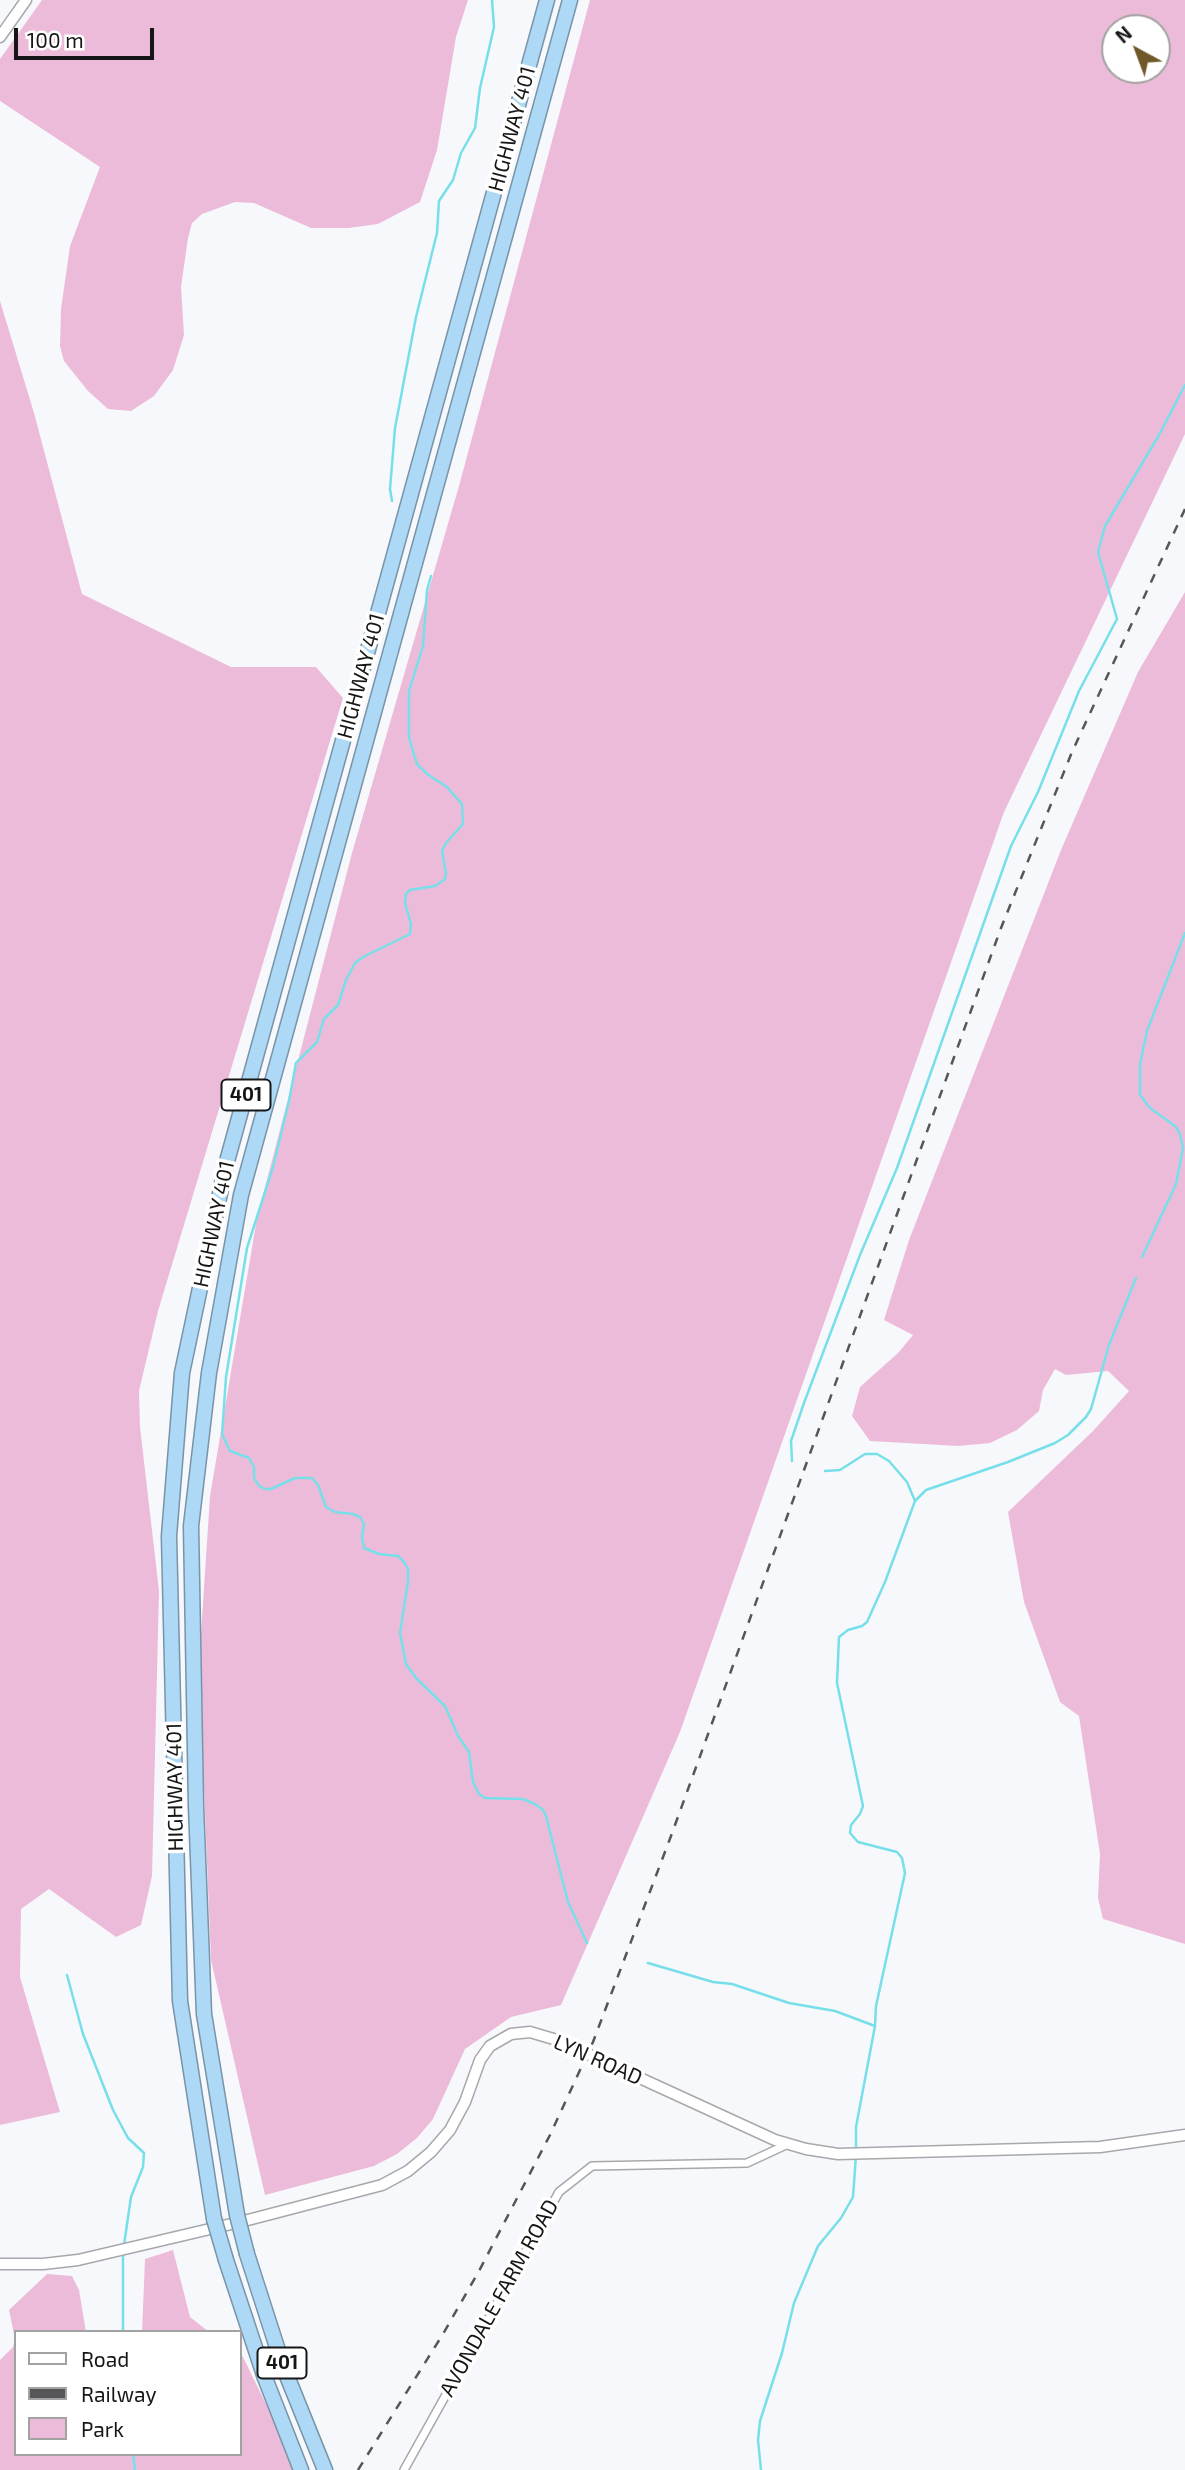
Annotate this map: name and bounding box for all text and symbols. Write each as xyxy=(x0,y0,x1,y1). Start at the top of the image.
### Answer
scale bar xyxy=(18,14,158,58)
north arrow xyxy=(1101,14,1171,84)
text: N xyxy=(1110,21,1136,47)
text: 100 m xyxy=(27,27,84,52)
street label: HIGHWAY 401 xyxy=(483,64,541,194)
street label: HIGHWAY 401 xyxy=(332,611,390,741)
road number: 401 xyxy=(222,1079,270,1110)
street label: HIGHWAY 401 xyxy=(188,1158,240,1290)
street label: HIGHWAY 401 xyxy=(161,1722,189,1852)
street label: LYN ROAD xyxy=(550,2029,646,2091)
street label: AVONDALE FARM ROAD xyxy=(434,2195,564,2401)
legend xyxy=(14,2330,242,2456)
text: Road xyxy=(81,2346,129,2371)
road number: 401 xyxy=(258,2348,306,2378)
text: Railway xyxy=(81,2381,157,2406)
text: Park xyxy=(81,2416,124,2441)

